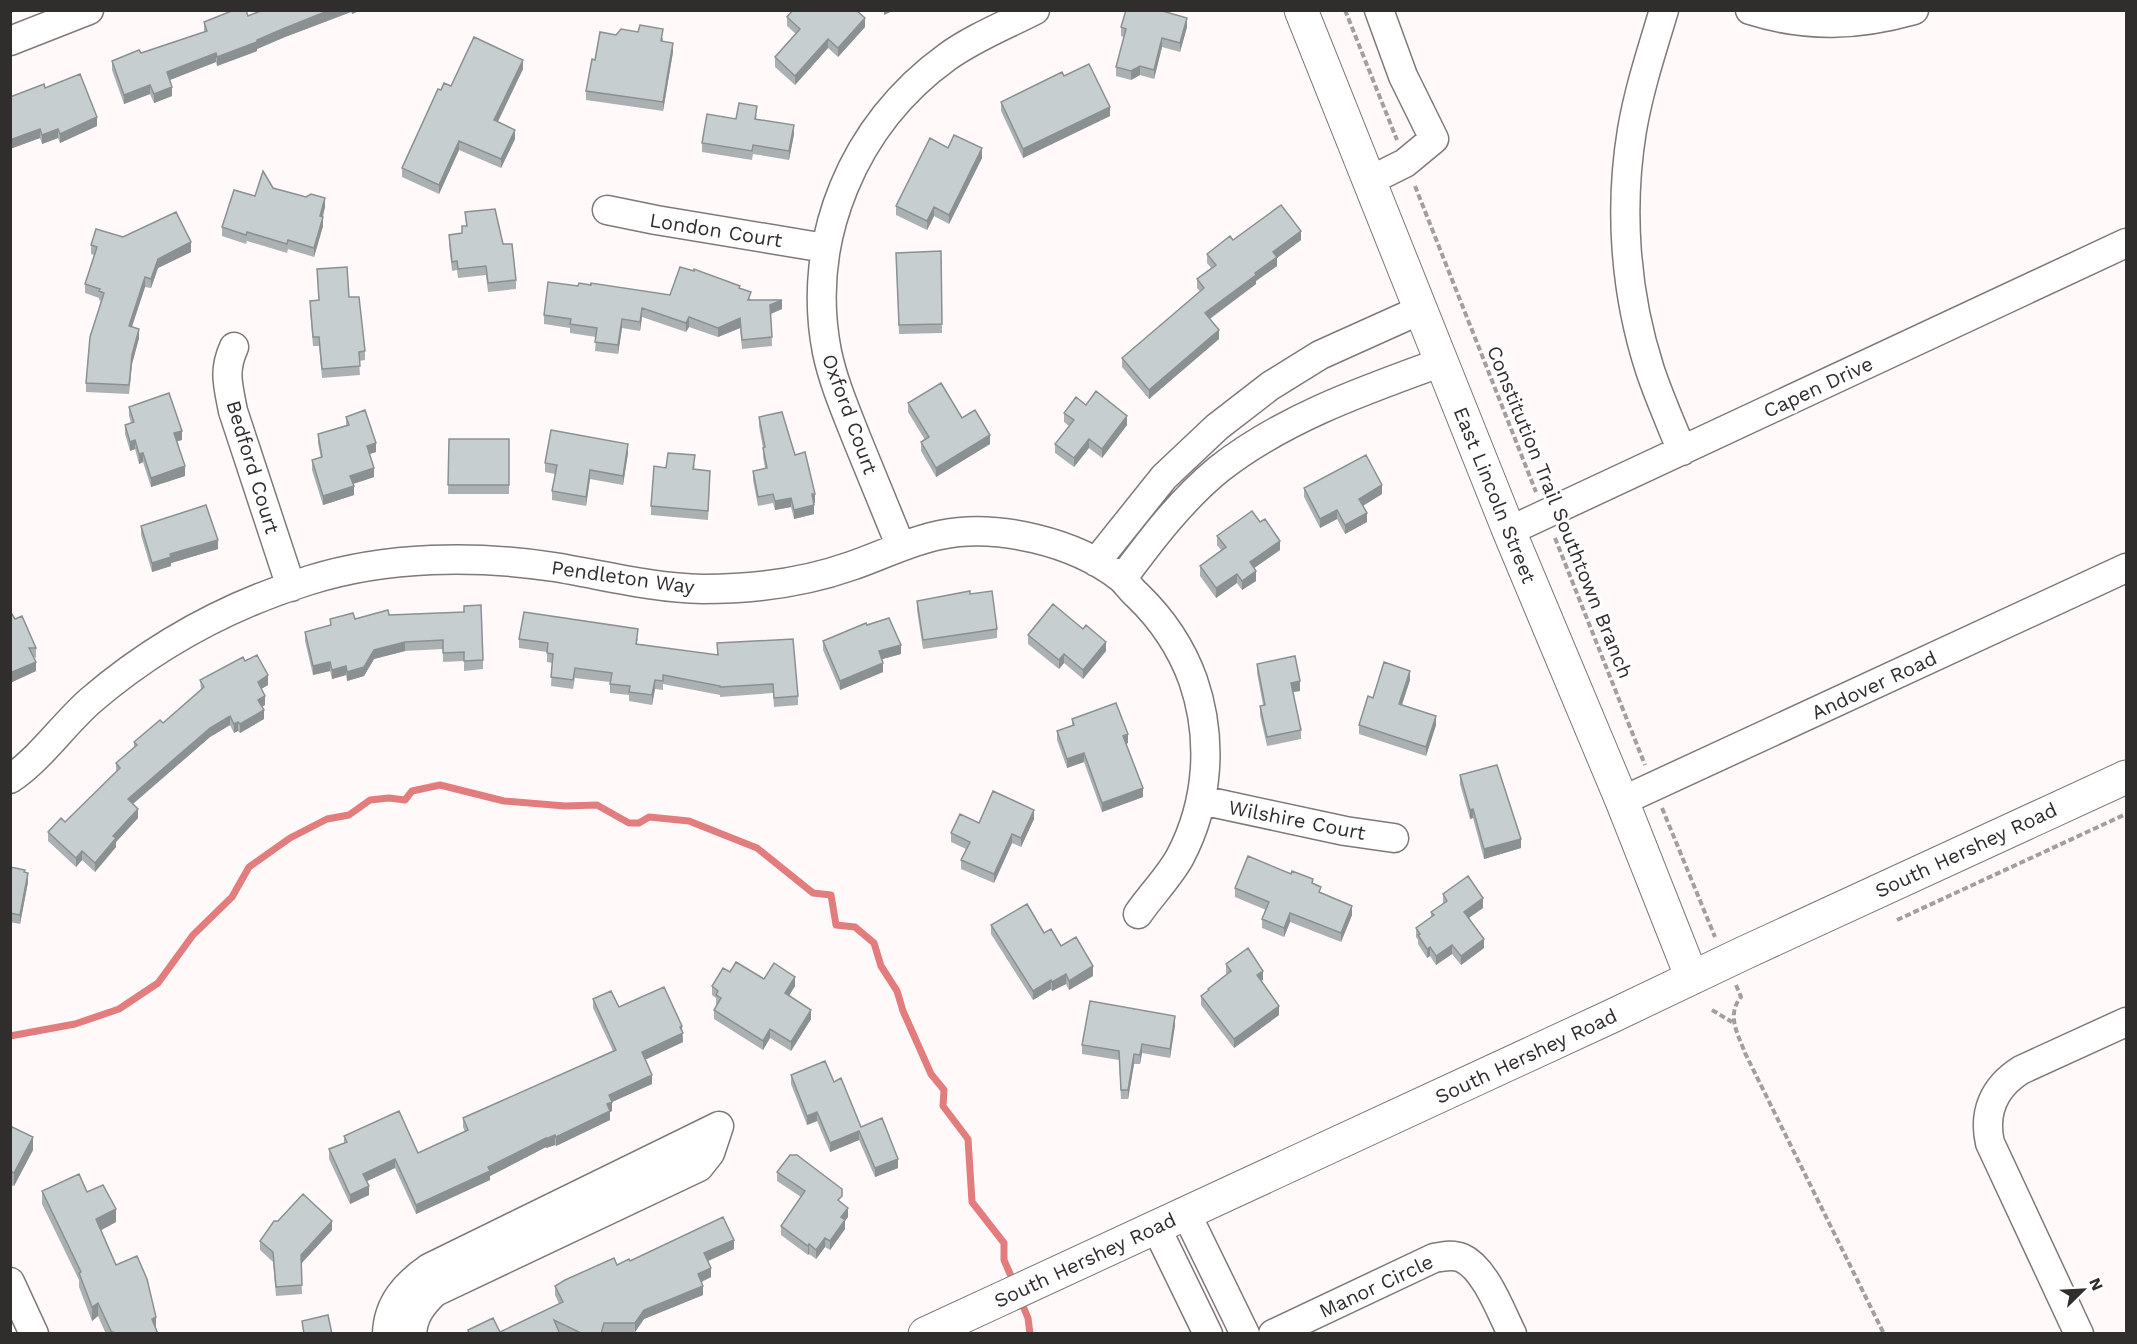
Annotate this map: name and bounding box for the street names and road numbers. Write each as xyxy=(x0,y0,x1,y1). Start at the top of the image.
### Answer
street label: London Court xyxy=(648,208,785,252)
street label: Constitution Trail Southtown Branch xyxy=(1482,342,1638,682)
street label: Oxford Court xyxy=(817,351,883,478)
street label: Capen Drive xyxy=(1759,351,1877,423)
street label: Bedford Court xyxy=(221,398,285,537)
street label: East Lincoln Street xyxy=(1449,403,1542,587)
street label: Pendleton Way xyxy=(550,555,697,599)
street label: Andover Road xyxy=(1808,646,1940,724)
street label: Wilshire Court xyxy=(1226,795,1368,845)
street label: South Hershey Road xyxy=(1871,797,2061,903)
street label: South Hershey Road xyxy=(1431,1003,1621,1109)
street label: South Hershey Road xyxy=(990,1207,1180,1313)
street label: Manor Circle xyxy=(1315,1249,1437,1323)

